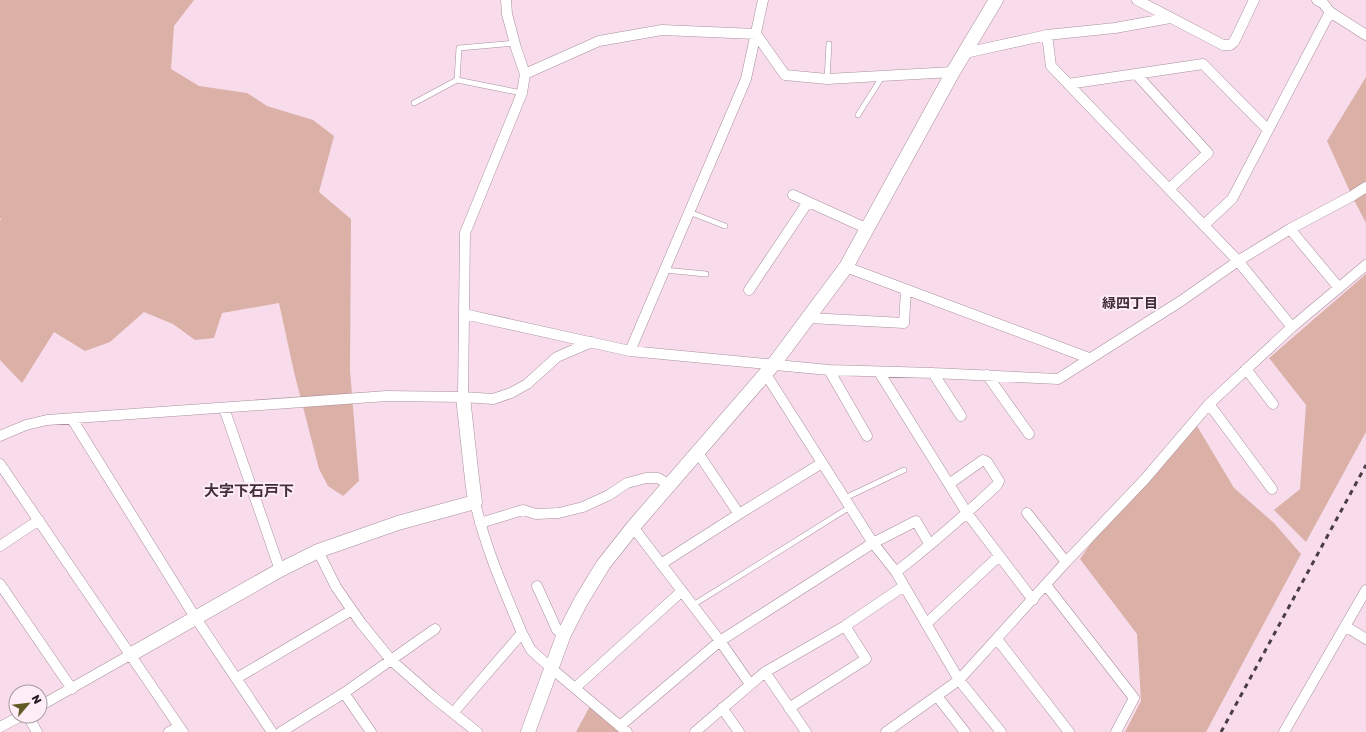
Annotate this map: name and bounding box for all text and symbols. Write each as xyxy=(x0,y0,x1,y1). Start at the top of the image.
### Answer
district label: 緑四丁目 xyxy=(1102,294,1158,311)
district label: 大字下石戸下 xyxy=(204,481,294,499)
north arrow xyxy=(8,684,48,724)
text: N xyxy=(30,692,45,706)

